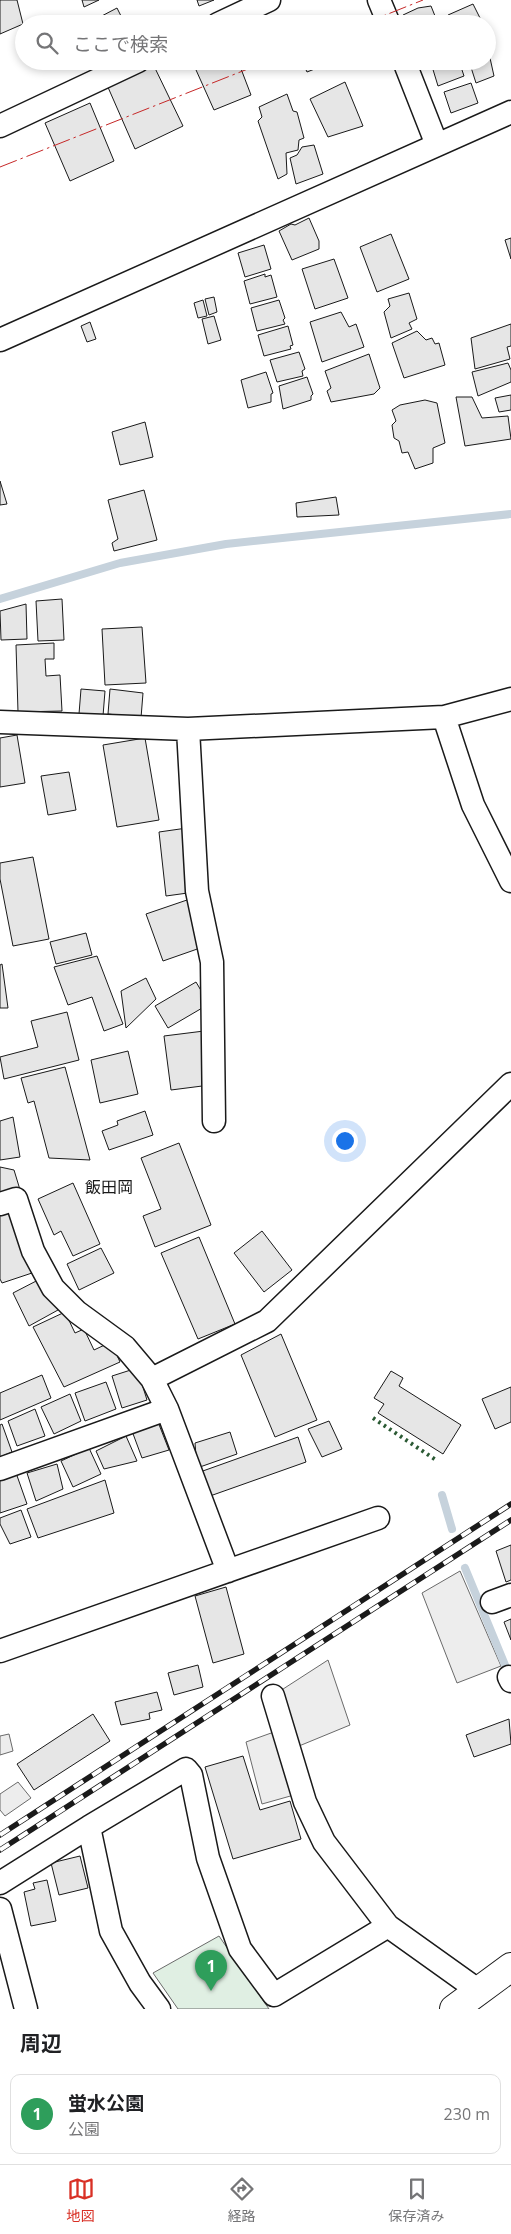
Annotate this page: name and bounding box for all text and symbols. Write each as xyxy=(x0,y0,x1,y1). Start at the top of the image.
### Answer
search box xyxy=(15,15,496,70)
icon: search xyxy=(33,29,61,57)
text: ここで検索 xyxy=(73,31,168,57)
your location xyxy=(332,1128,358,1154)
district label: 飯田岡 xyxy=(85,1176,133,1198)
pin: 1 xyxy=(195,1950,227,1991)
text: 周辺 xyxy=(20,2029,62,2057)
text: 蛍水公園 xyxy=(68,2090,144,2116)
text: 1 xyxy=(32,2103,42,2125)
text: 230 m xyxy=(444,2103,490,2125)
text: 公園 xyxy=(68,2118,100,2140)
tab: 地図 xyxy=(67,2175,95,2225)
tab: 経路 xyxy=(228,2175,256,2225)
tab: 保存済み xyxy=(389,2175,445,2225)

